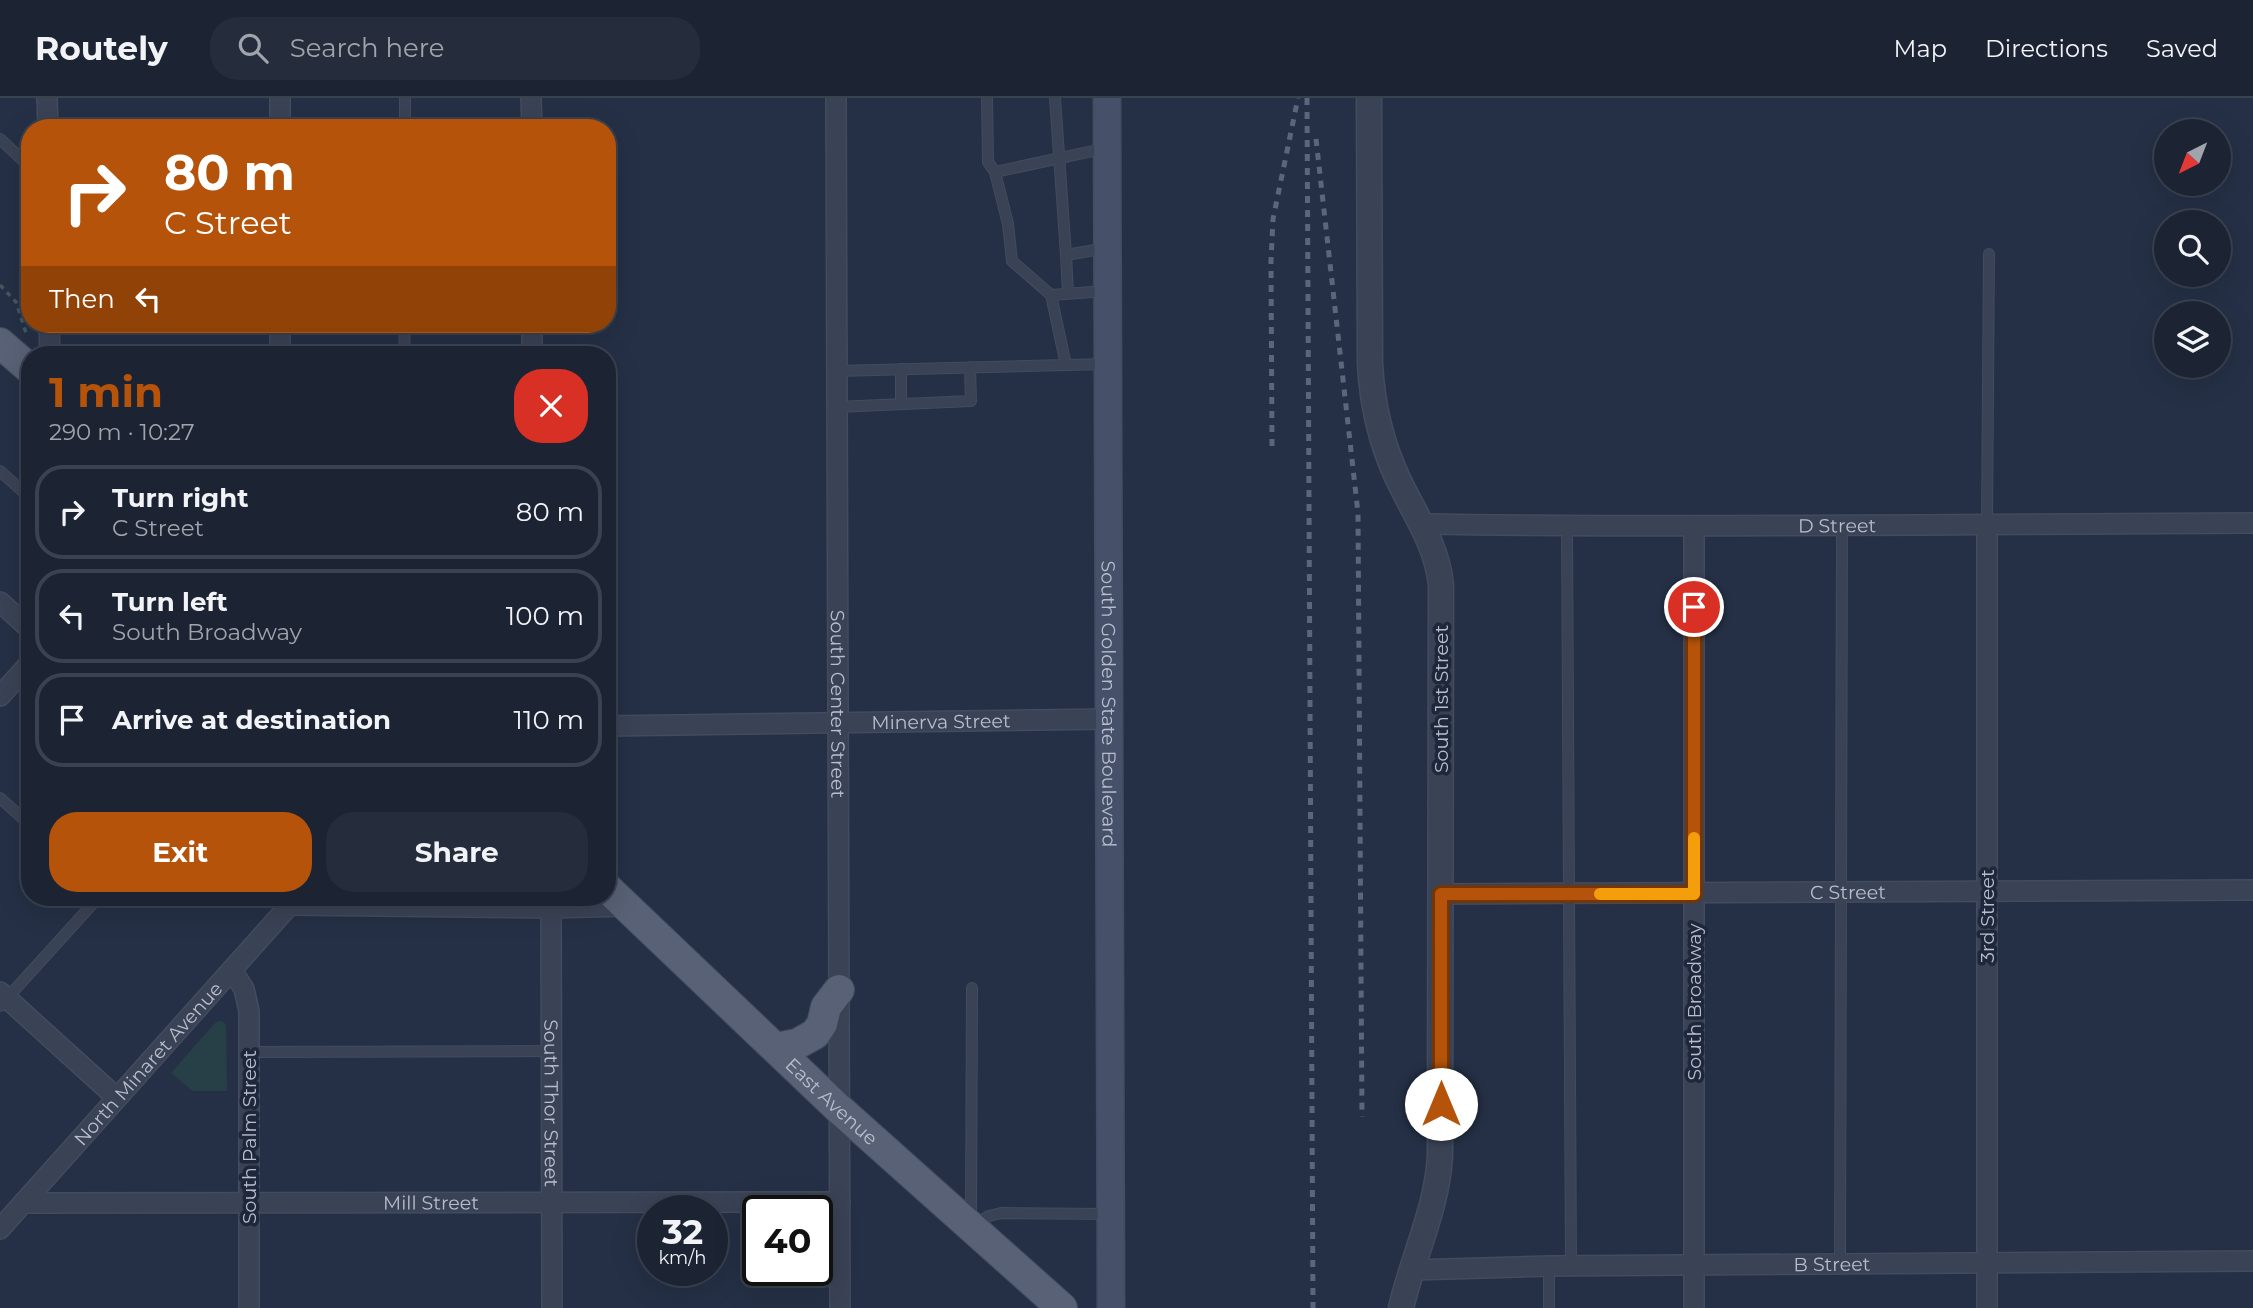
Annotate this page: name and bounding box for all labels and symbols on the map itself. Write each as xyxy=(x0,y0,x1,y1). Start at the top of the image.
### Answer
north arrow xyxy=(2154,119,2231,196)
street label: D Street xyxy=(1798,514,1876,537)
street label: South Golden State Boulevard xyxy=(1097,561,1121,847)
pin xyxy=(1664,577,1724,637)
street label: South Center Street xyxy=(826,610,850,798)
street label: South 1st Street xyxy=(1430,625,1453,773)
street label: Minerva Street xyxy=(871,709,1011,734)
street label: 3rd Street xyxy=(1976,869,1999,963)
street label: C Street xyxy=(1810,880,1886,904)
street label: South Broadway xyxy=(1683,923,1706,1081)
street label: North Minaret Avenue xyxy=(69,977,227,1150)
street label: South Thor Street xyxy=(540,1019,563,1187)
street label: South Palm Street xyxy=(238,1050,261,1224)
street label: East Avenue xyxy=(781,1053,883,1150)
position arrow xyxy=(1404,1067,1478,1141)
street label: Mill Street xyxy=(383,1191,479,1214)
speed limit sign: 40 xyxy=(742,1195,833,1286)
street label: B Street xyxy=(1793,1252,1871,1276)

